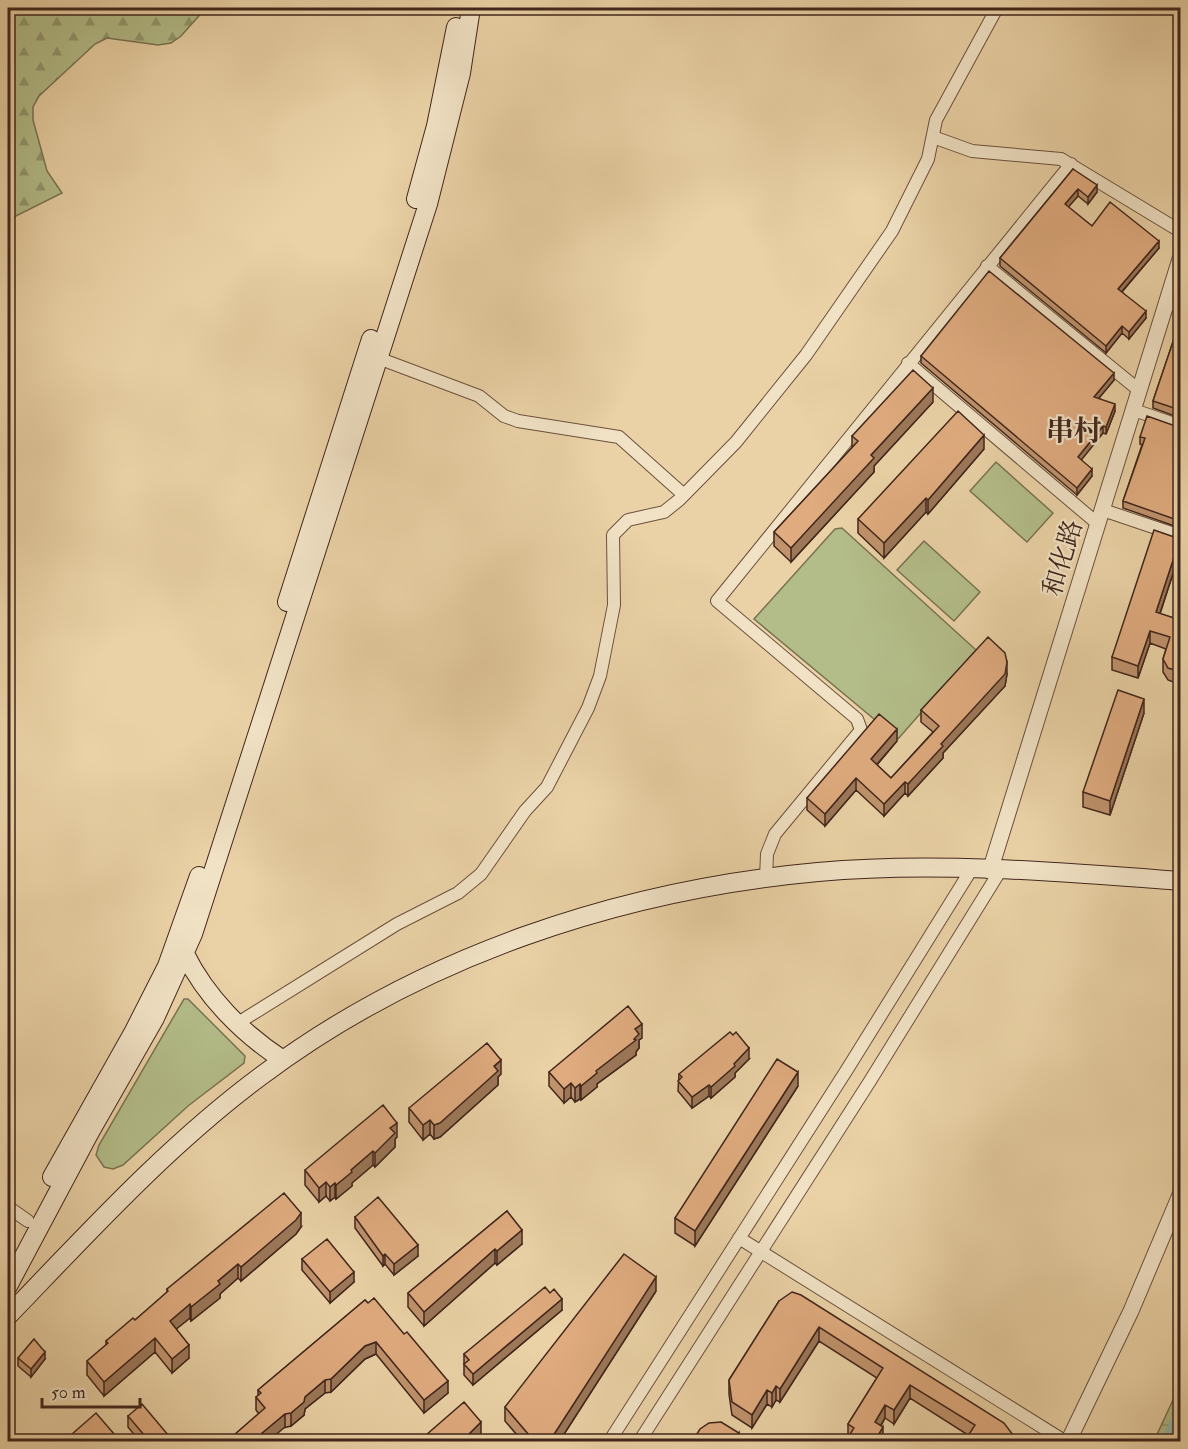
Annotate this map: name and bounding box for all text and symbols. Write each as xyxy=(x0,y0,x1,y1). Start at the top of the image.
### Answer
district label: 串村 xyxy=(1046,414,1102,449)
street label: 和化路 xyxy=(1036,516,1090,600)
scale bar xyxy=(42,1371,140,1409)
text: 50 m xyxy=(51,1381,86,1404)

